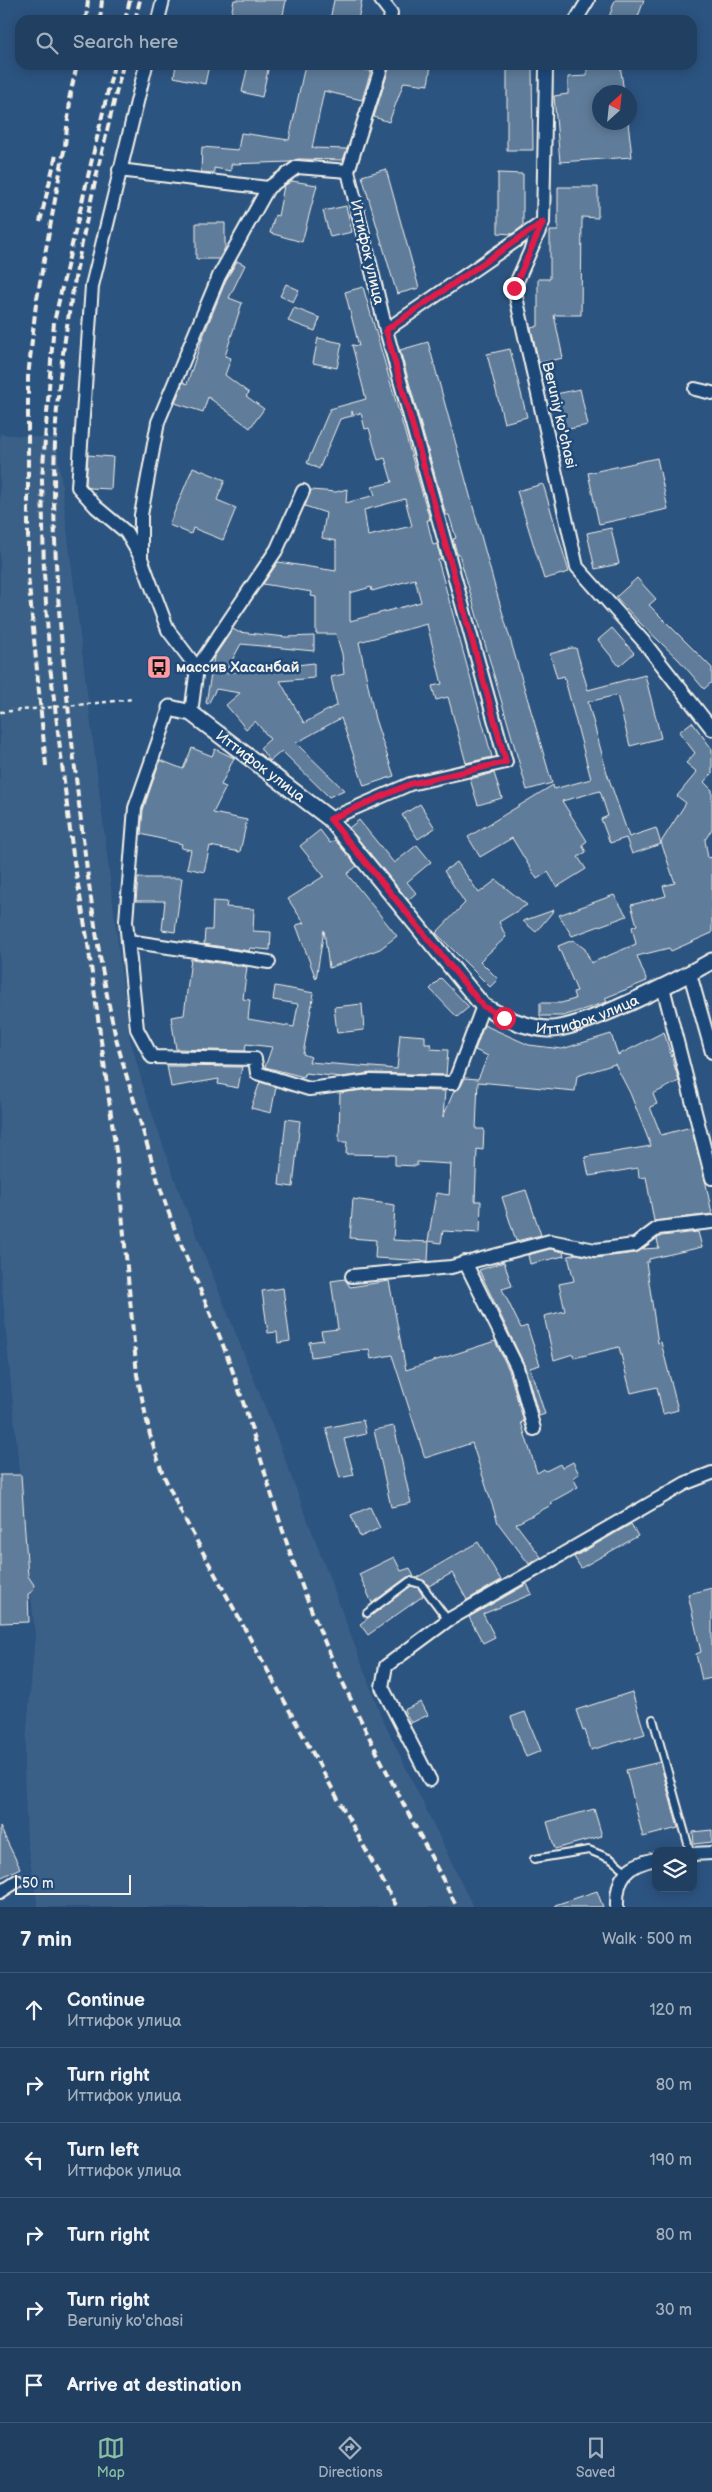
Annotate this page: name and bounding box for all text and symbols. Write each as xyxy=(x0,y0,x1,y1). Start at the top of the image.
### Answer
search box xyxy=(15,15,697,70)
icon: search xyxy=(33,29,61,57)
text: Search here xyxy=(73,31,178,54)
north arrow xyxy=(592,85,637,130)
street label: Иттифок улица xyxy=(346,198,388,307)
route end xyxy=(503,277,526,300)
street label: Beruniy ko'chasi xyxy=(537,360,581,470)
bus stop icon: массив Хасанбай xyxy=(146,654,172,680)
place label: массив Хасанбай xyxy=(176,658,300,677)
street label: Иттифок улица xyxy=(212,726,309,806)
street label: Иттифок улица xyxy=(534,990,642,1039)
route start xyxy=(493,1007,516,1030)
map controls xyxy=(652,1847,697,1892)
button: layers xyxy=(652,1847,697,1892)
scale bar xyxy=(15,1872,131,1895)
text: 50 m xyxy=(22,1875,54,1892)
text: 7 min xyxy=(20,1927,72,1952)
text: Walk · 500 m xyxy=(602,1930,692,1949)
text: Continue xyxy=(67,1989,145,2012)
icon: ahead xyxy=(20,1996,48,2024)
text: 120 m xyxy=(649,2001,692,2020)
text: Иттифок улица xyxy=(67,2012,182,2031)
text: Turn right xyxy=(67,2064,150,2087)
icon: right xyxy=(20,2071,48,2099)
text: 80 m xyxy=(656,2076,692,2095)
text: Иттифок улица xyxy=(67,2087,182,2106)
text: Turn left xyxy=(67,2139,139,2162)
icon: left xyxy=(20,2146,48,2174)
text: 190 m xyxy=(650,2151,692,2170)
text: Иттифок улица xyxy=(67,2162,182,2181)
icon: right xyxy=(20,2221,48,2249)
text: Turn right xyxy=(67,2224,150,2247)
text: 80 m xyxy=(656,2226,692,2245)
text: Turn right xyxy=(67,2289,150,2312)
icon: right xyxy=(20,2296,48,2324)
text: 30 m xyxy=(655,2301,692,2320)
text: Beruniy ko'chasi xyxy=(67,2312,183,2331)
icon: arrive xyxy=(20,2371,48,2399)
text: Arrive at destination xyxy=(67,2374,242,2397)
tab: Map xyxy=(97,2434,125,2481)
tab: Directions xyxy=(318,2434,383,2481)
tab: Saved xyxy=(576,2434,615,2481)

